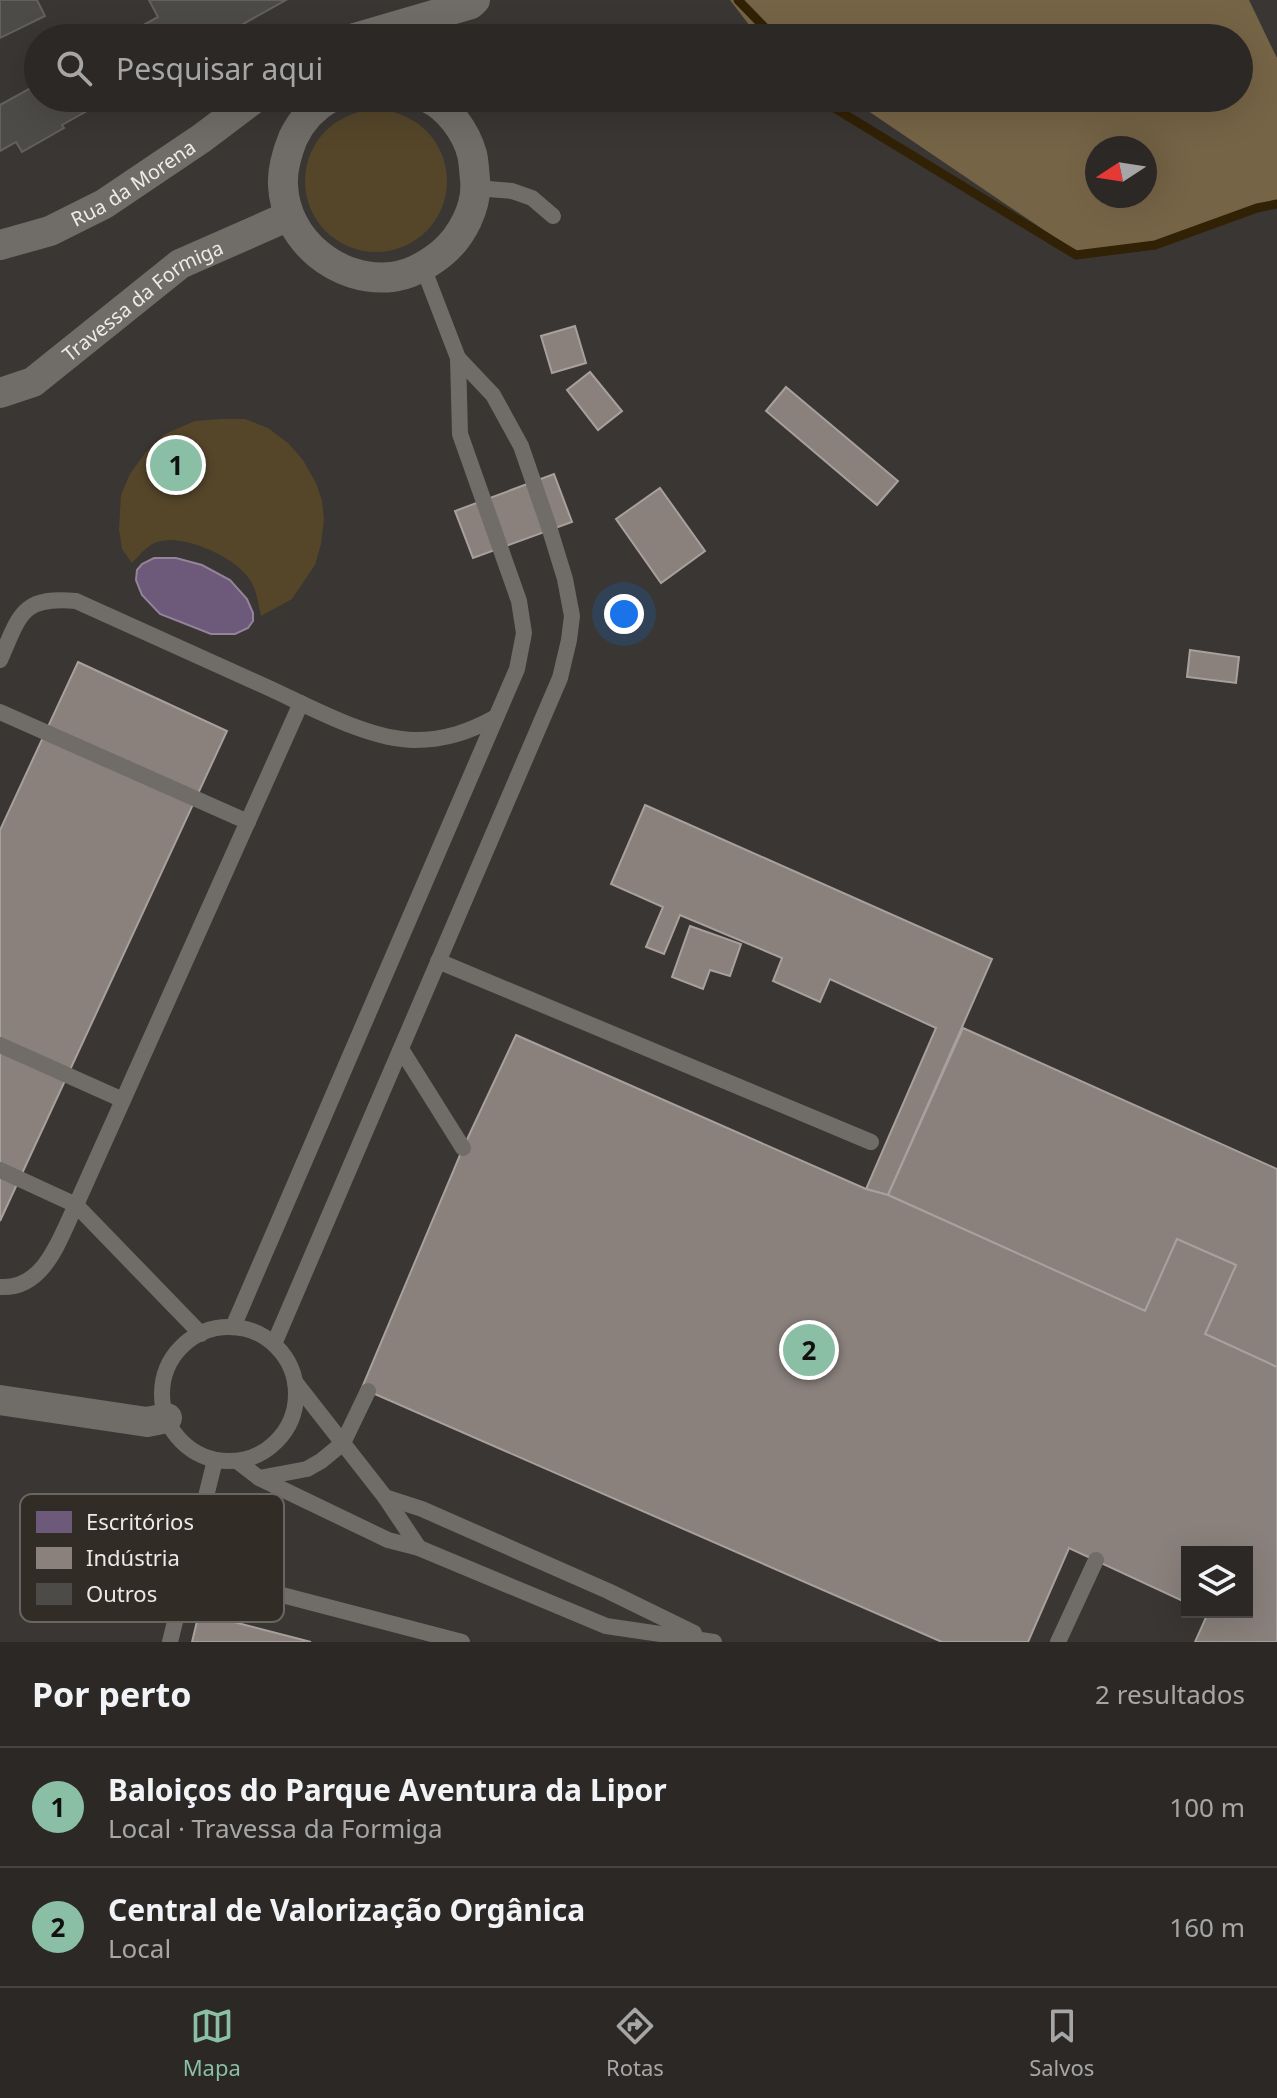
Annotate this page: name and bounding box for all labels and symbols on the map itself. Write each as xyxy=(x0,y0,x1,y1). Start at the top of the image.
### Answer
street label: Rua da Morena xyxy=(66,133,200,232)
north arrow xyxy=(1085,136,1157,208)
street label: Travessa da Formiga xyxy=(56,233,227,367)
pin: 1 xyxy=(150,435,202,495)
your location xyxy=(604,594,644,634)
pin: 2 xyxy=(783,1320,835,1380)
legend xyxy=(20,1494,284,1622)
text: Escritórios xyxy=(86,1506,194,1536)
text: Indústria xyxy=(86,1542,180,1572)
text: Outros xyxy=(86,1578,157,1608)

